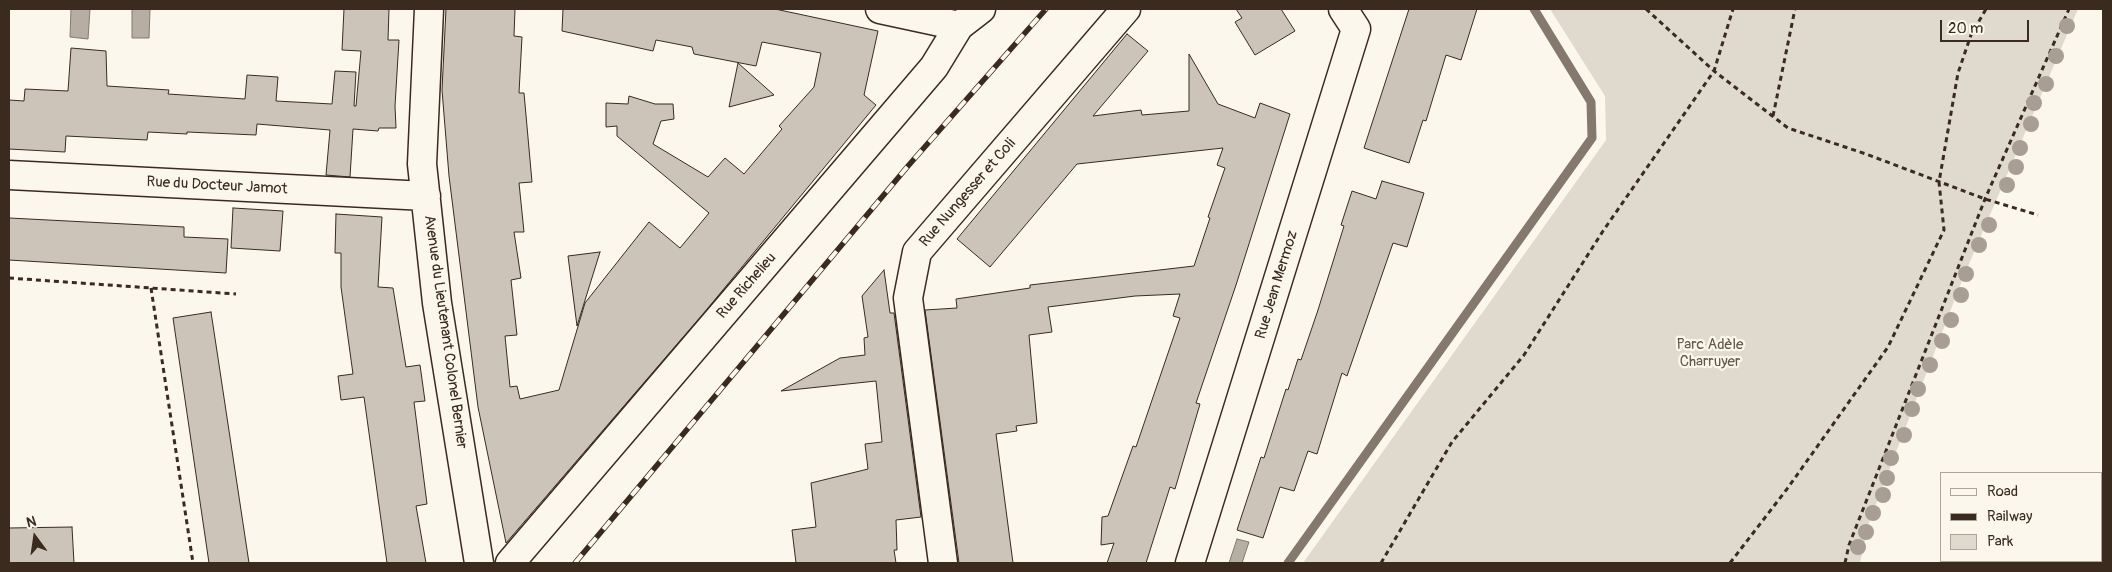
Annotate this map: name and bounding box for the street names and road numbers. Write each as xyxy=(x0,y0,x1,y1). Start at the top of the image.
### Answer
street label: Rue Nungesser et Coli xyxy=(916,135,1020,251)
street label: Rue du Docteur Jamot xyxy=(146,173,288,199)
street label: Avenue du Lieutenant Colonel Bernier xyxy=(420,214,470,450)
street label: Rue Jean Mermoz xyxy=(1252,229,1302,341)
street label: Rue Richelieu xyxy=(713,249,781,323)

